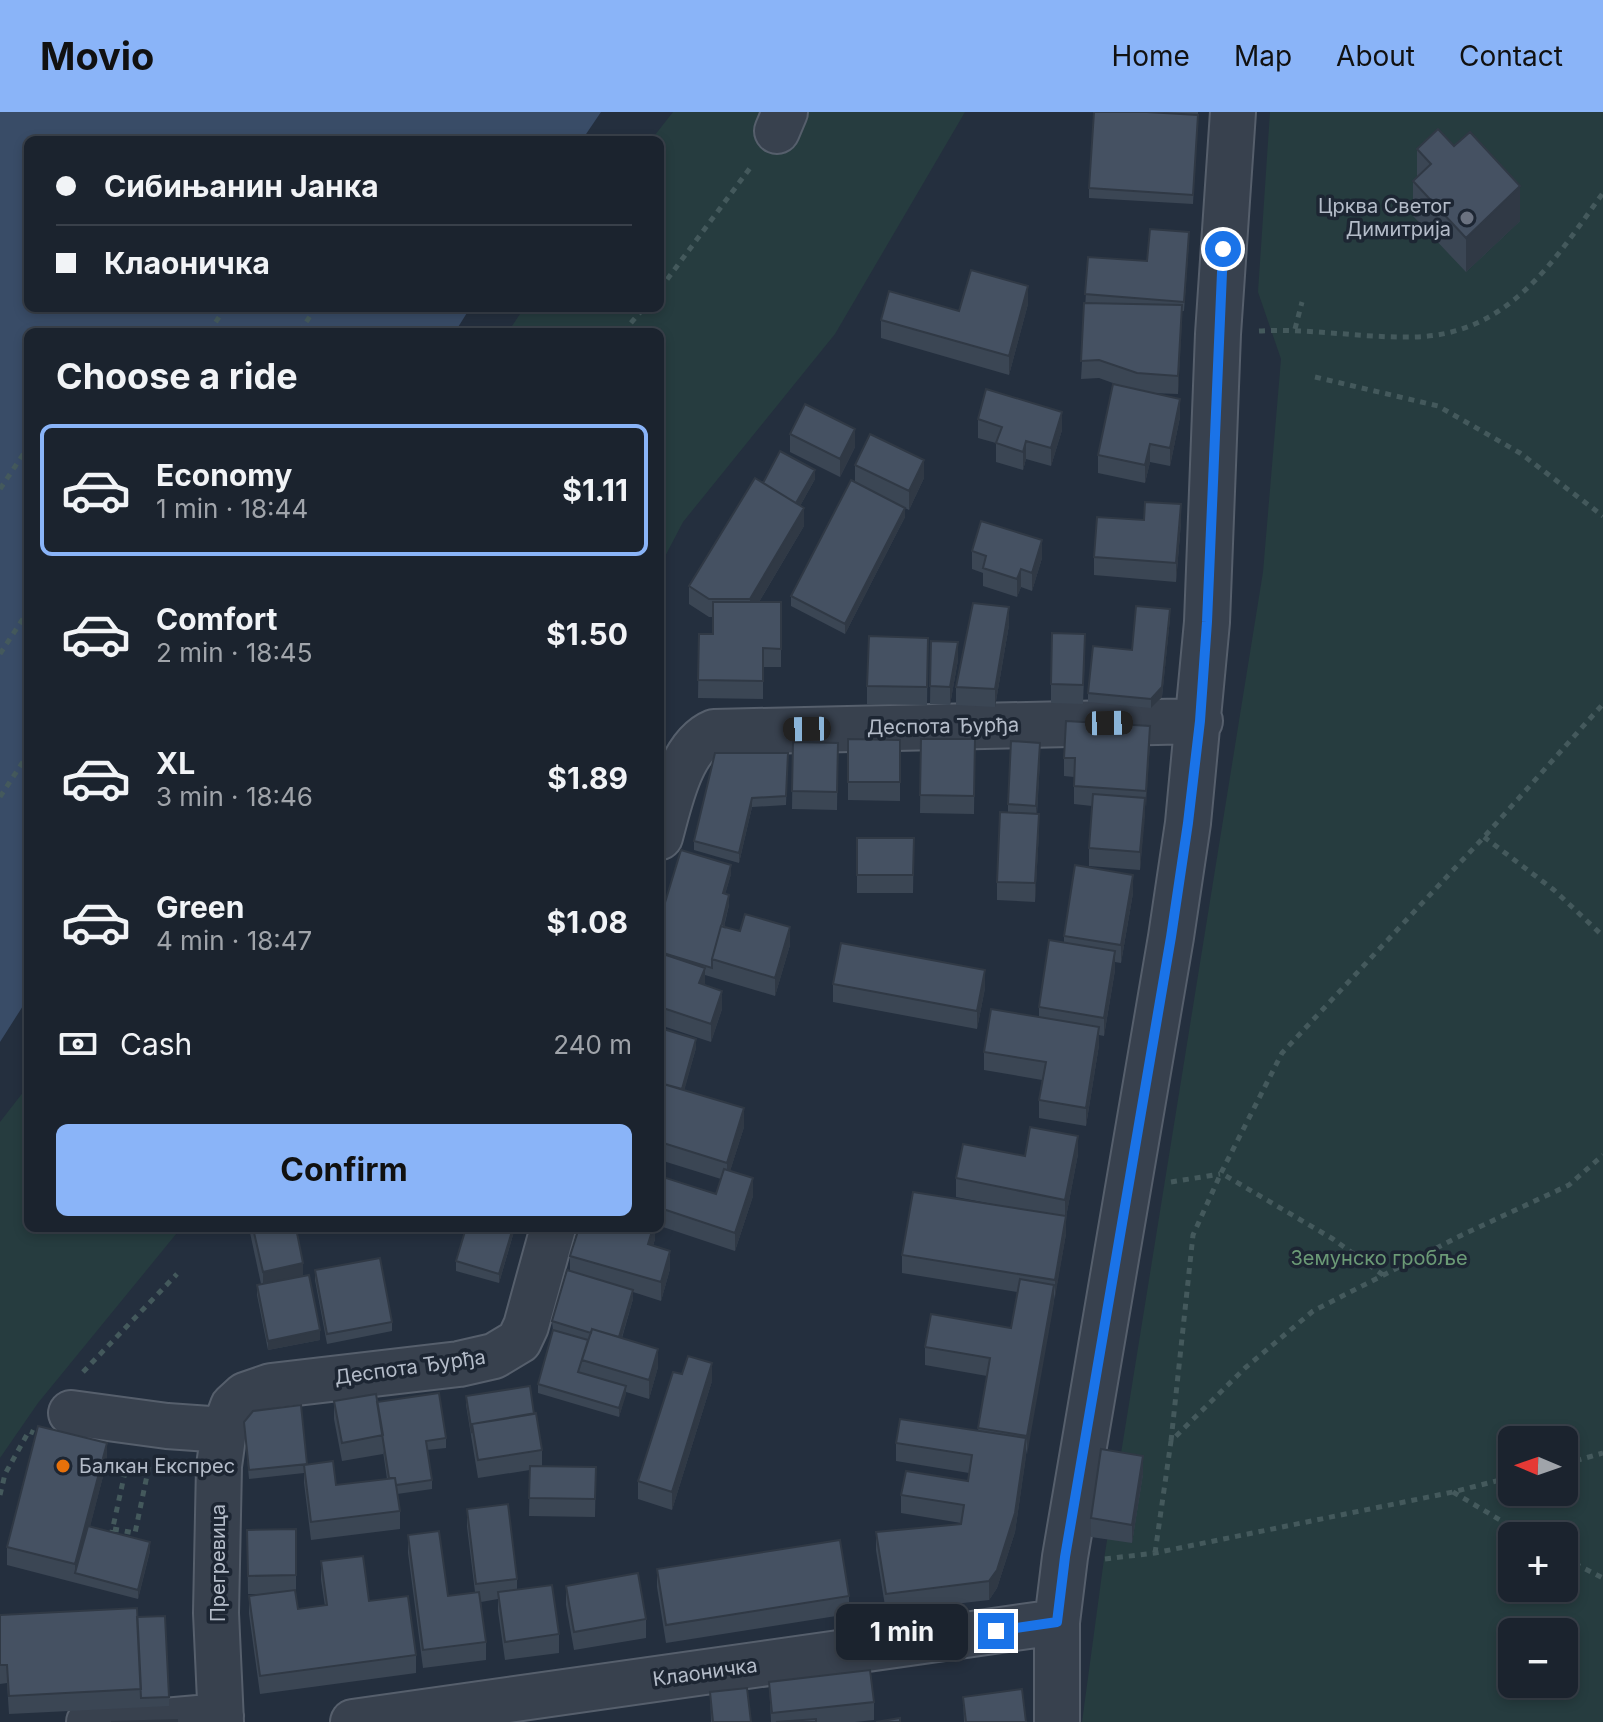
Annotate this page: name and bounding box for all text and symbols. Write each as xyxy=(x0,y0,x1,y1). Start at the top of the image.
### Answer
text: Movio xyxy=(40,33,154,79)
text: Home xyxy=(1111,39,1190,73)
text: Map xyxy=(1234,39,1292,73)
text: About xyxy=(1336,39,1415,73)
text: Contact xyxy=(1459,39,1563,73)
text: Сибињанин Јанка xyxy=(104,168,379,204)
place label: Црква Светог Димитрија xyxy=(1318,194,1451,241)
marker: Црква Светог Димитрија xyxy=(1458,209,1476,227)
route start xyxy=(1205,231,1241,267)
text: Клаоничка xyxy=(104,245,270,281)
text: Choose a ride xyxy=(56,354,298,398)
icon: car xyxy=(60,454,132,526)
text: Economy xyxy=(156,457,292,493)
text: $1.11 xyxy=(562,472,628,508)
text: 1 min · 18:44 xyxy=(156,493,308,524)
icon: car xyxy=(60,598,132,670)
text: Comfort xyxy=(156,601,277,637)
text: $1.50 xyxy=(546,616,628,652)
text: 2 min · 18:45 xyxy=(156,637,312,668)
car xyxy=(1085,711,1133,735)
street label: Деспота Ђурђа xyxy=(867,713,1019,739)
car xyxy=(783,717,831,741)
icon: car xyxy=(60,742,132,814)
text: XL xyxy=(156,745,195,781)
text: $1.89 xyxy=(547,760,628,796)
text: 3 min · 18:46 xyxy=(156,781,313,812)
icon: car xyxy=(60,886,132,958)
text: Green xyxy=(156,889,244,925)
text: $1.08 xyxy=(547,904,628,940)
text: 4 min · 18:47 xyxy=(156,925,312,956)
icon: cash xyxy=(56,1022,100,1066)
text: Cash xyxy=(120,1026,192,1062)
text: 240 m xyxy=(553,1029,632,1060)
button: Confirm xyxy=(56,1124,632,1216)
park label: Земунско гробље xyxy=(1290,1246,1468,1270)
street label: Деспота Ђурђа xyxy=(333,1345,487,1389)
north arrow xyxy=(1498,1426,1578,1506)
map controls xyxy=(1498,1426,1578,1698)
place label: Балкан Експрес xyxy=(79,1454,235,1478)
marker: Балкан Експрес xyxy=(54,1457,72,1475)
street label: Прегревица xyxy=(206,1504,230,1622)
button: + xyxy=(1498,1522,1578,1602)
callout: 1 min xyxy=(836,1603,968,1659)
route end xyxy=(978,1613,1014,1649)
text: 1 min xyxy=(870,1616,934,1647)
button: − xyxy=(1498,1618,1578,1698)
street label: Клаоничка xyxy=(651,1653,759,1691)

